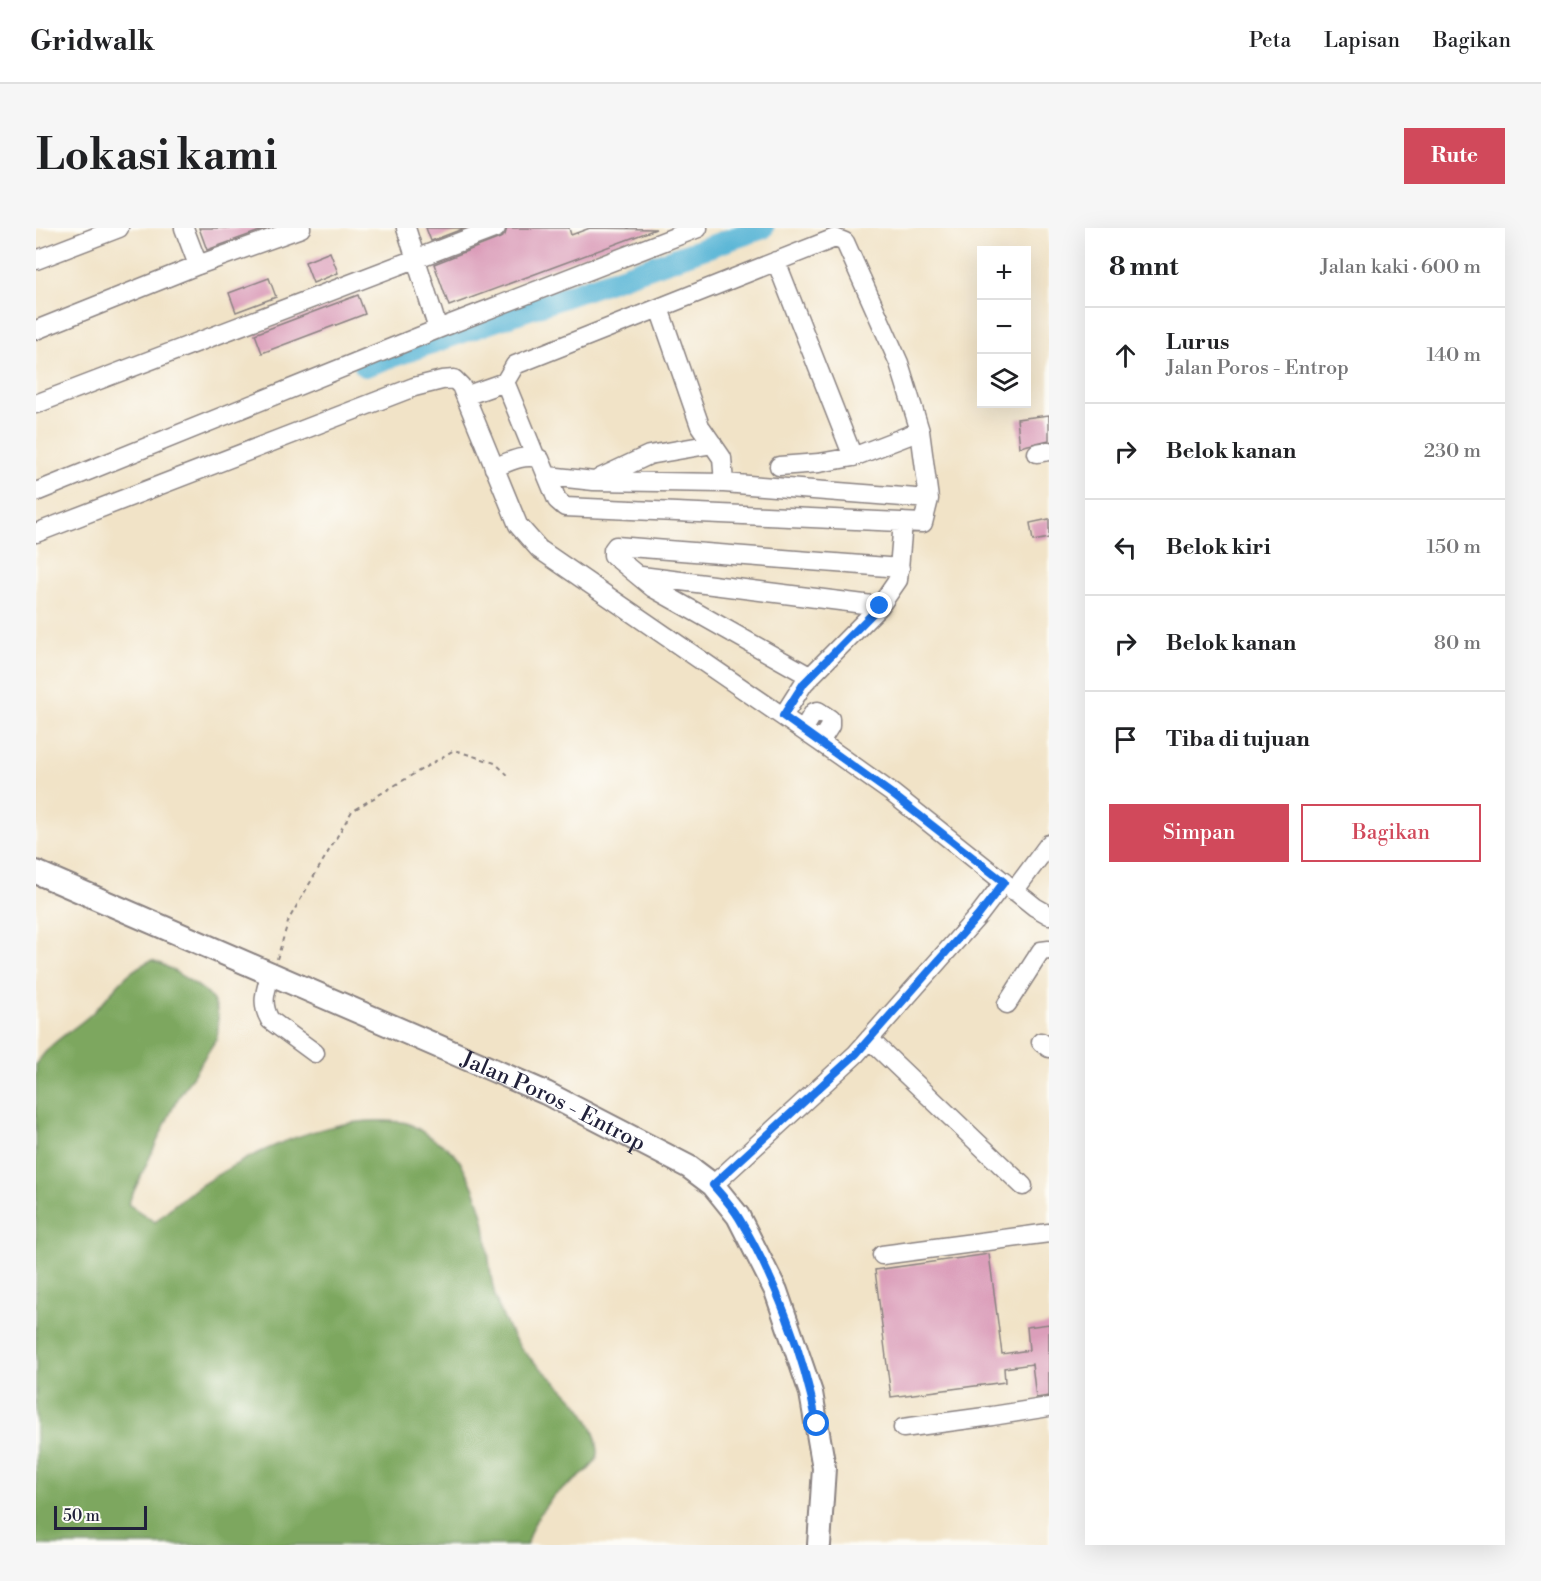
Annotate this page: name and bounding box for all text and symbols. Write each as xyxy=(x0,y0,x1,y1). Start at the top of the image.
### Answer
text: Gridwalk xyxy=(30,24,154,59)
text: Peta xyxy=(1249,28,1291,54)
text: Lapisan xyxy=(1324,28,1400,54)
text: Bagikan xyxy=(1433,28,1511,54)
button: Rute xyxy=(1404,128,1505,184)
text: Lokasi kami xyxy=(36,130,277,183)
map controls xyxy=(977,246,1031,408)
button: + xyxy=(977,246,1031,300)
text: 8 mnt xyxy=(1109,251,1179,283)
text: Jalan kaki · 600 m xyxy=(1320,255,1481,280)
button: − xyxy=(977,300,1031,354)
text: Lurus xyxy=(1166,329,1229,356)
icon: ahead xyxy=(1109,339,1142,372)
text: 140 m xyxy=(1426,343,1481,368)
button: layers xyxy=(977,354,1031,408)
text: Jalan Poros - Entrop xyxy=(1166,356,1349,381)
icon: right xyxy=(1109,435,1142,468)
text: Belok kanan xyxy=(1166,438,1296,465)
text: 230 m xyxy=(1424,439,1481,464)
icon: left xyxy=(1109,531,1142,564)
text: Belok kiri xyxy=(1166,534,1271,561)
text: 150 m xyxy=(1426,535,1481,560)
route end xyxy=(866,592,892,618)
icon: right xyxy=(1109,627,1142,660)
text: Belok kanan xyxy=(1166,630,1296,657)
text: 80 m xyxy=(1434,631,1481,656)
icon: arrive xyxy=(1109,723,1142,756)
text: Tiba di tujuan xyxy=(1166,726,1310,753)
button: Simpan xyxy=(1109,804,1289,862)
button: Bagikan xyxy=(1301,804,1481,862)
street label: Jalan Poros - Entrop xyxy=(456,1046,650,1157)
route start xyxy=(803,1410,829,1436)
scale bar xyxy=(54,1503,147,1530)
text: 50 m xyxy=(63,1506,100,1526)

